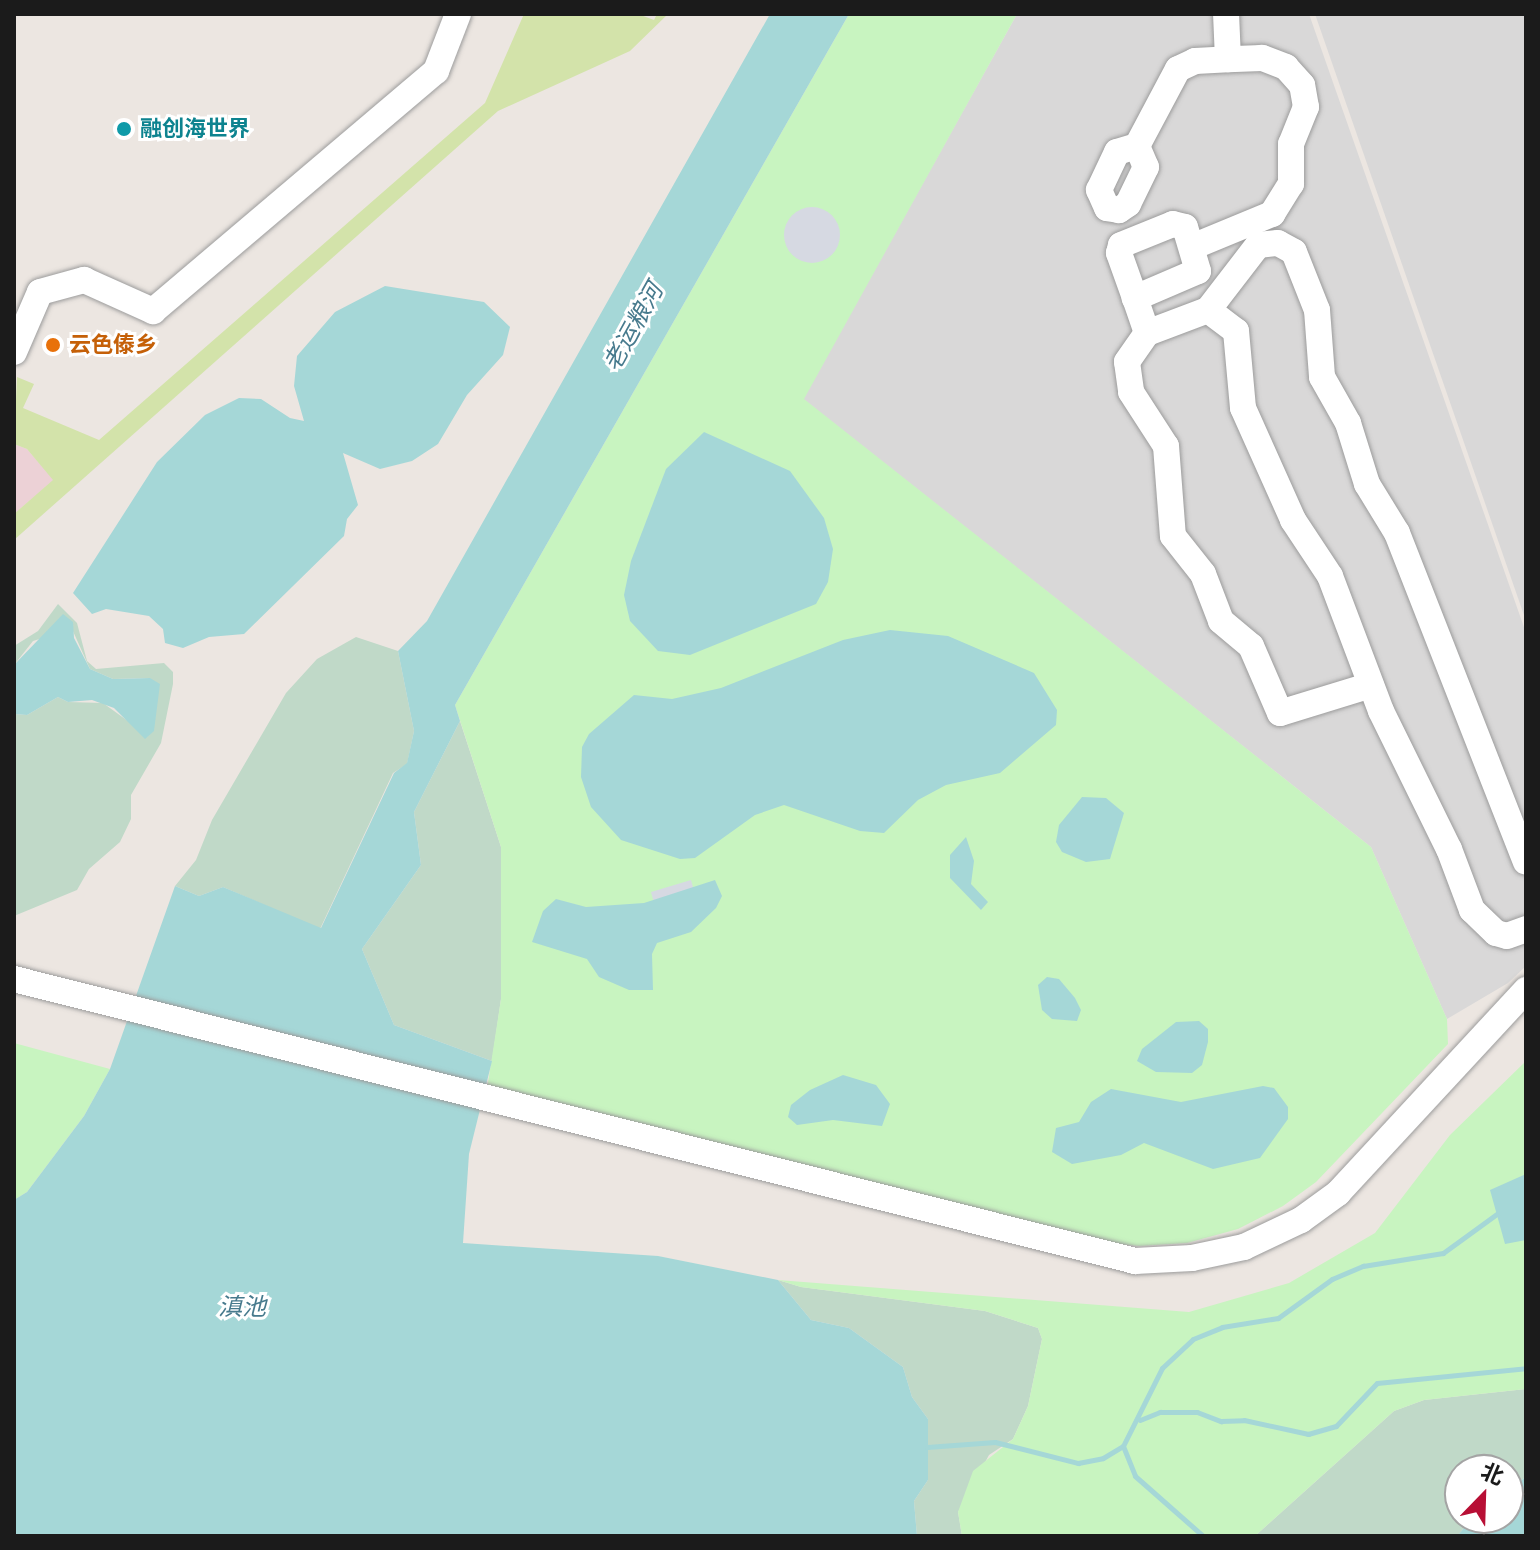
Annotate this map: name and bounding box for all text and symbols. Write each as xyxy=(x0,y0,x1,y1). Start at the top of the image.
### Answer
place label: 融创海世界 xyxy=(140,116,250,142)
marker: 融创海世界 xyxy=(115,120,133,138)
water label: 老运粮河 xyxy=(597,278,669,376)
place label: 云色傣乡 xyxy=(69,332,157,358)
marker: 云色傣乡 xyxy=(44,336,62,354)
water label: 滇池 xyxy=(218,1293,266,1321)
north arrow xyxy=(1444,1454,1524,1534)
text: 北 xyxy=(1477,1457,1508,1490)

